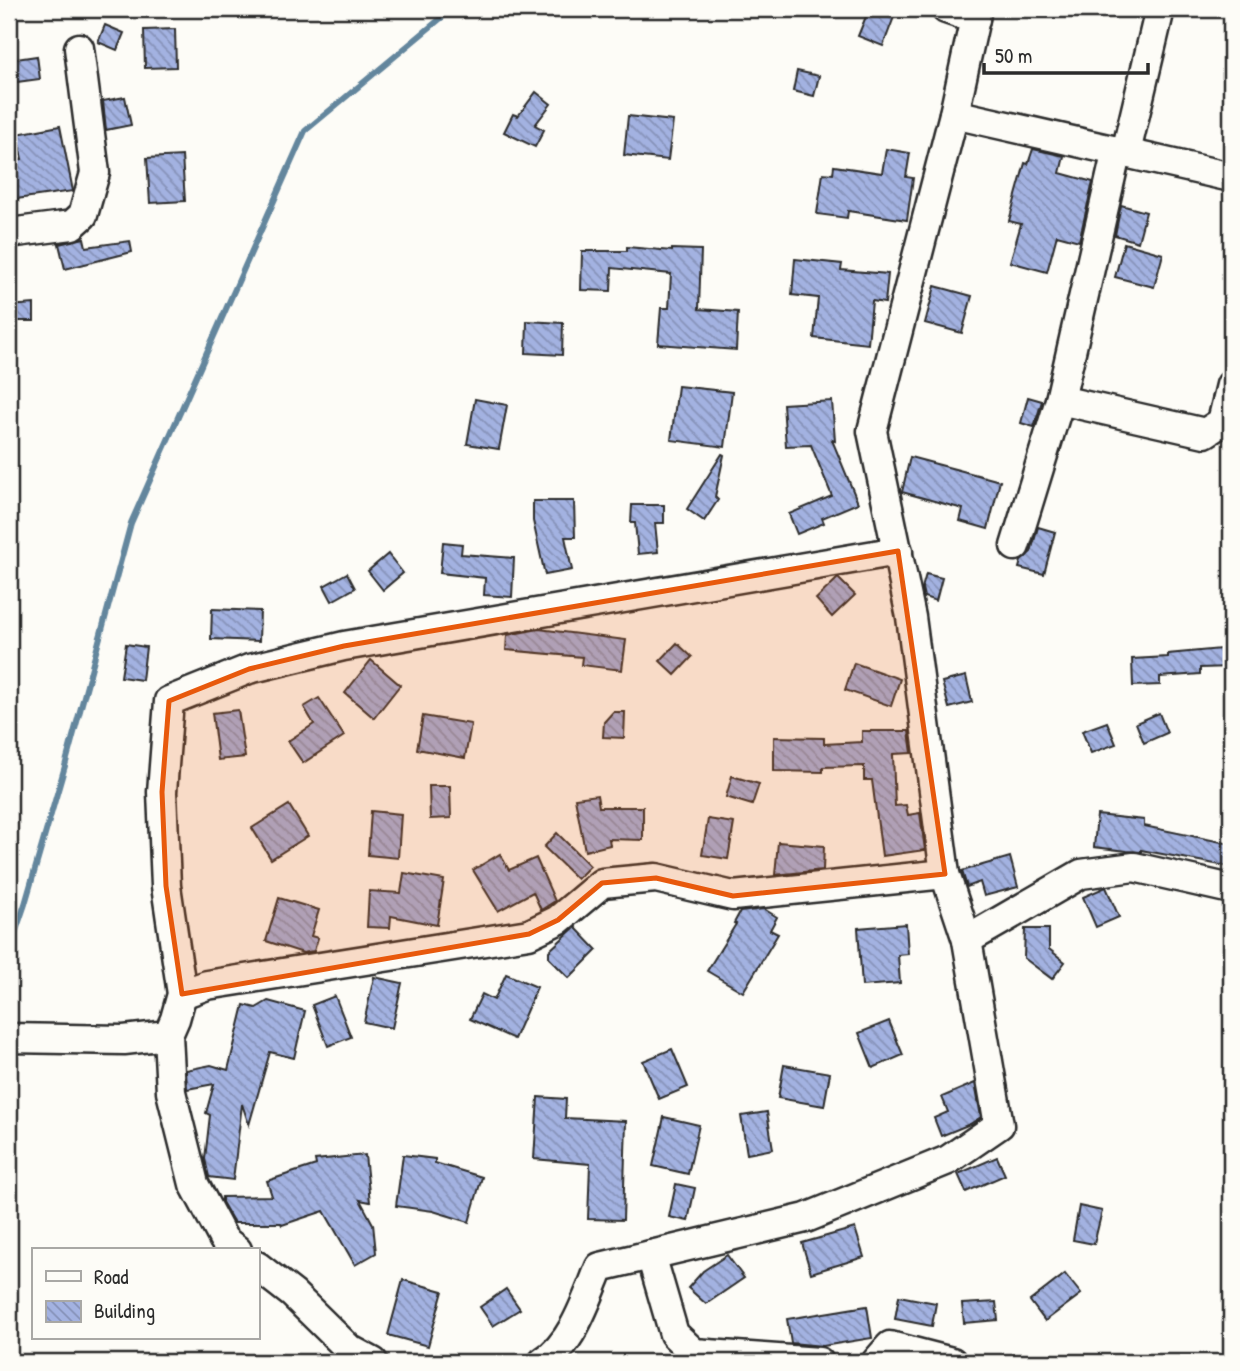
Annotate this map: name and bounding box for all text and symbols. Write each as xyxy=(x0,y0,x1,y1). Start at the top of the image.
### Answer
scale bar xyxy=(984,32,1149,76)
text: 50 m xyxy=(995,41,1032,70)
legend xyxy=(32,1248,259,1340)
text: Road xyxy=(94,1262,128,1291)
text: Building xyxy=(94,1296,155,1325)

